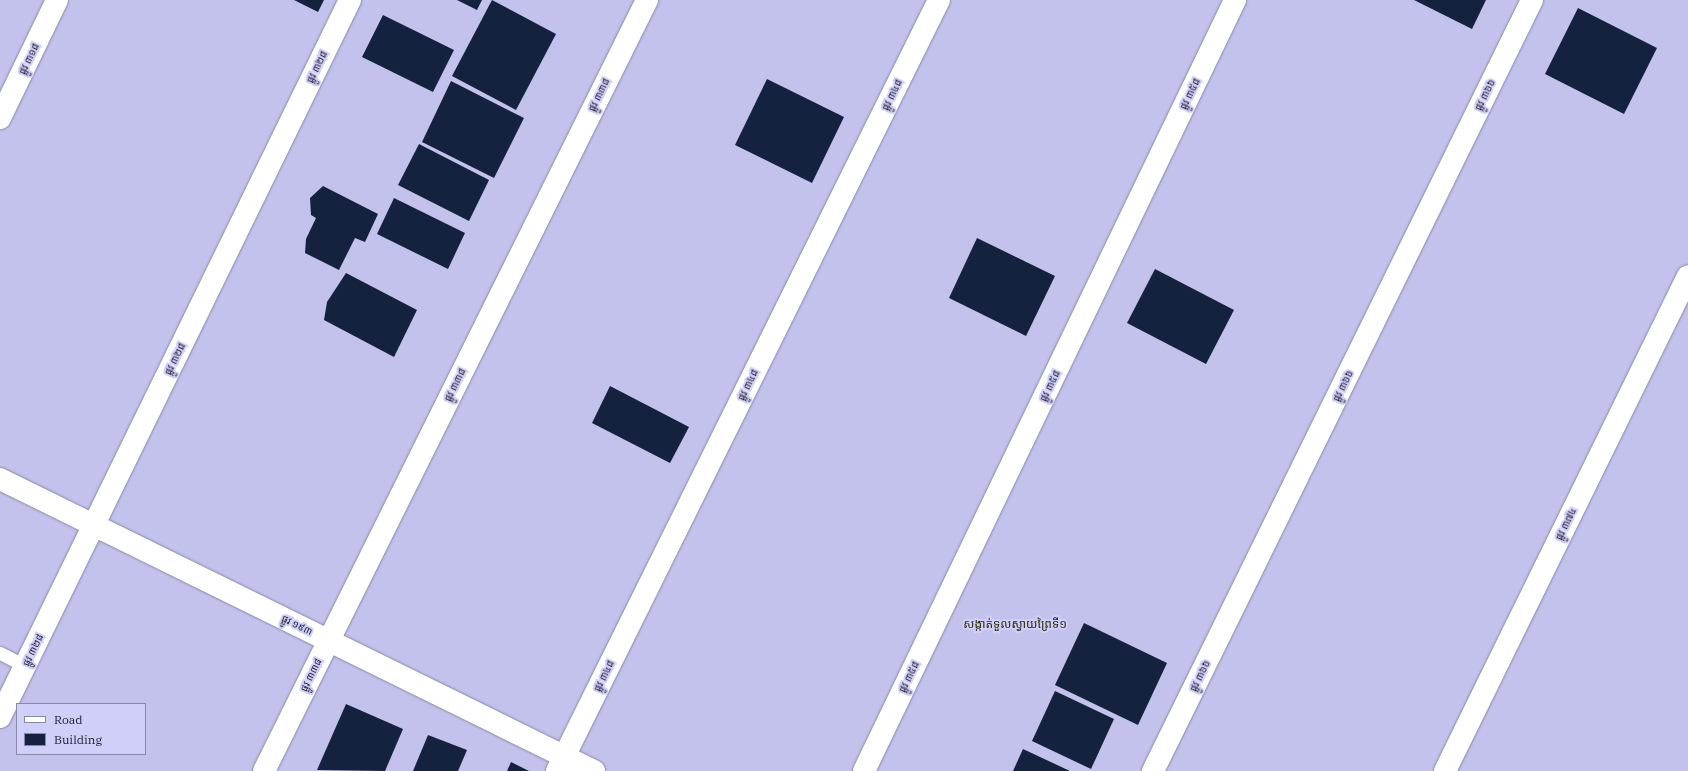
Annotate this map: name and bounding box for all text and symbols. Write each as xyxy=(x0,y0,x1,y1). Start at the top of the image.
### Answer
street label: ផ្លូវ ៣១៨ xyxy=(16,41,42,77)
street label: ផ្លូវ ៣២៨ xyxy=(304,49,330,85)
street label: ផ្លូវ ៣៣៨ xyxy=(586,76,612,114)
street label: ផ្លូវ ៣៥៨ xyxy=(1177,76,1203,112)
street label: ផ្លូវ ៣៤៨ xyxy=(879,77,905,113)
street label: ផ្លូវ ៣៦៦ xyxy=(1472,77,1498,113)
street label: ផ្លូវ ៣២៨ xyxy=(162,341,188,377)
street label: ផ្លូវ ៣៣៨ xyxy=(442,366,468,404)
street label: ផ្លូវ ៣៤៨ xyxy=(735,367,761,403)
street label: ផ្លូវ ៣៥៨ xyxy=(1037,368,1063,404)
street label: ផ្លូវ ៣៦៦ xyxy=(1330,368,1356,404)
street label: ផ្លូវ ៣៧៤ xyxy=(1553,506,1579,542)
street label: ផ្លូវ ១៩៣ xyxy=(279,612,315,638)
district label: សង្កាត់ទួលស្វាយព្រៃទី១ xyxy=(963,617,1067,631)
street label: ផ្លូវ ៣២៨ xyxy=(20,632,46,668)
street label: ផ្លូវ ៣៣៨ xyxy=(298,656,324,694)
street label: ផ្លូវ ៣៤៨ xyxy=(591,658,617,694)
street label: ផ្លូវ ៣៦៦ xyxy=(1187,658,1213,694)
street label: ផ្លូវ ៣៥៨ xyxy=(896,659,922,695)
legend xyxy=(16,703,146,755)
text: Road xyxy=(54,712,83,727)
text: Building xyxy=(54,732,102,747)

